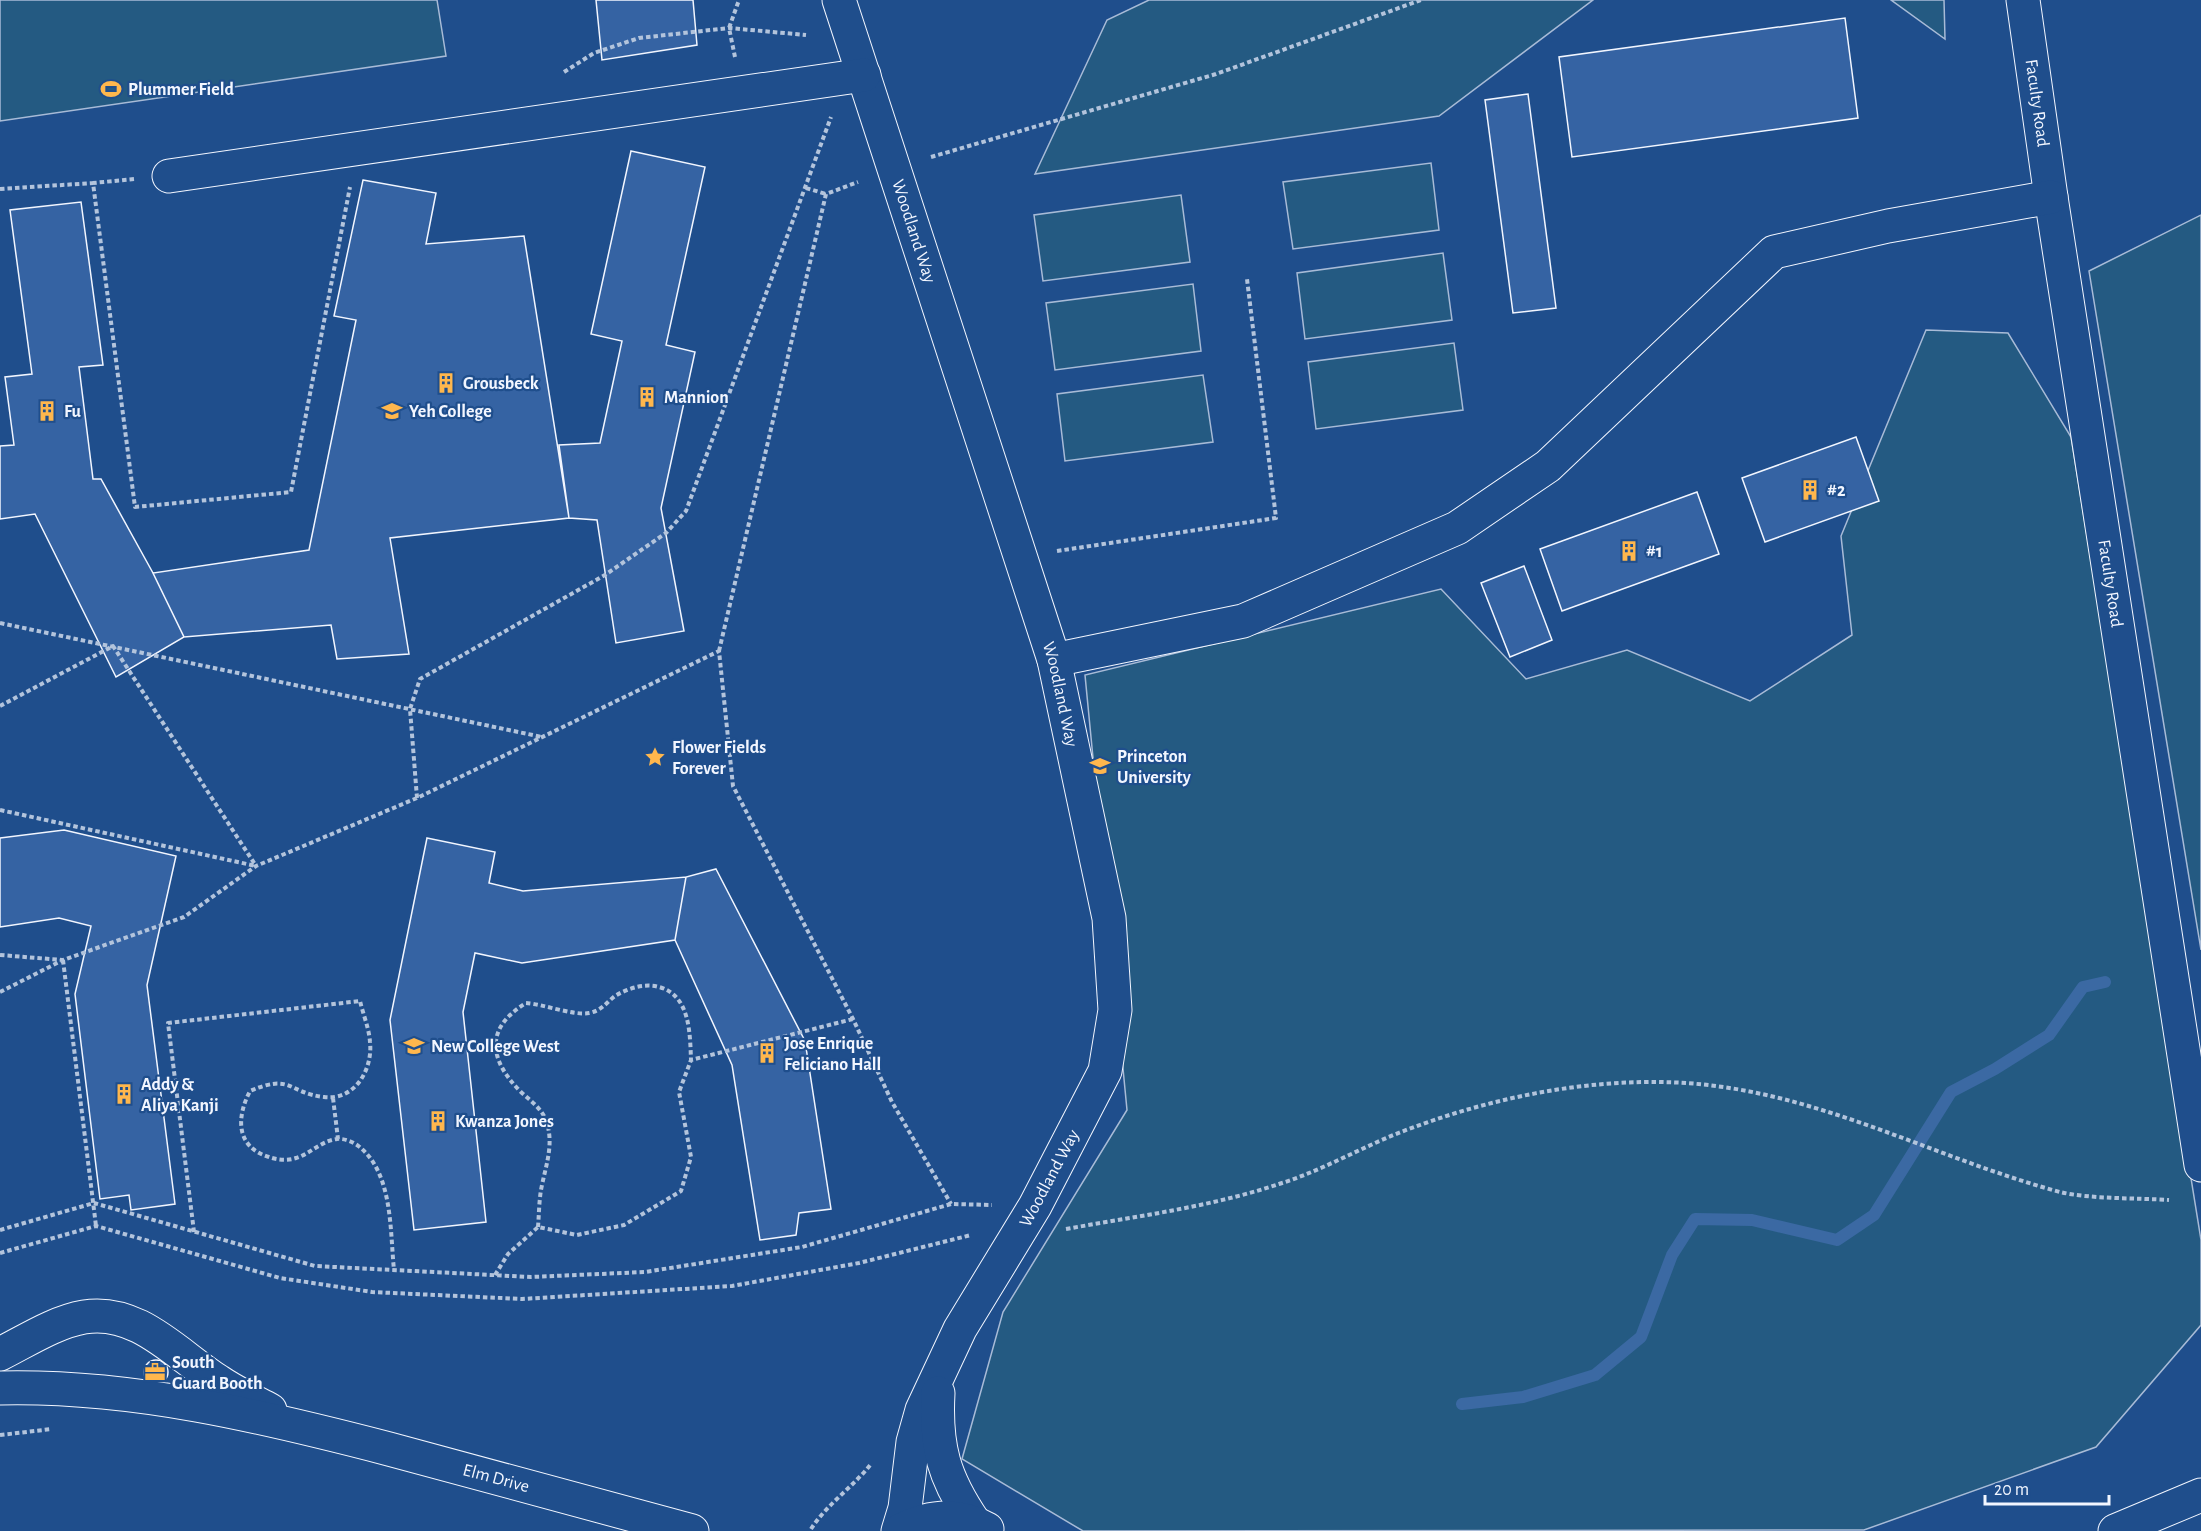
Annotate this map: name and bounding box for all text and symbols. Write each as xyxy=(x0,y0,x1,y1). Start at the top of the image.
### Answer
street label: Faculty Road xyxy=(2022,58,2052,148)
sports icon: Plummer Field xyxy=(99,77,123,101)
place label: Plummer Field xyxy=(128,81,234,99)
street label: Woodland Way xyxy=(888,178,939,286)
building icon: Grousbeck xyxy=(434,371,458,395)
place label: Grousbeck xyxy=(463,375,539,393)
building icon: Mannion xyxy=(635,385,659,409)
place label: Mannion xyxy=(664,389,729,407)
building icon: Fu xyxy=(35,399,59,423)
school or university icon: Yeh College xyxy=(380,399,404,423)
place label: Fu xyxy=(64,403,82,421)
place label: Yeh College xyxy=(409,403,492,421)
building icon: #2 xyxy=(1798,478,1822,502)
place label: #2 xyxy=(1827,482,1846,500)
street label: Faculty Road xyxy=(2094,538,2126,629)
building icon: #1 xyxy=(1617,539,1641,563)
place label: #1 xyxy=(1646,543,1662,561)
street label: Woodland Way xyxy=(1039,640,1080,749)
place label: Flower Fields Forever xyxy=(672,739,766,778)
place icon: Flower Fields Forever xyxy=(643,745,667,769)
place label: Princeton University xyxy=(1117,748,1192,787)
school or university icon: Princeton University xyxy=(1088,754,1112,778)
school or university icon: New College West xyxy=(402,1034,426,1058)
place label: Jose Enrique Feliciano Hall xyxy=(784,1035,881,1074)
place label: New College West xyxy=(431,1038,560,1056)
building icon: Jose Enrique Feliciano Hall xyxy=(755,1041,779,1065)
place label: Addy & Aliya Kanji xyxy=(141,1076,219,1115)
building icon: Addy & Aliya Kanji xyxy=(112,1082,136,1106)
building icon: Kwanza Jones xyxy=(426,1109,450,1133)
place label: Kwanza Jones xyxy=(455,1113,554,1131)
street label: Woodland Way xyxy=(1017,1127,1083,1230)
place label: South Guard Booth xyxy=(172,1354,263,1393)
office icon: South Guard Booth xyxy=(143,1360,167,1384)
street label: Elm Drive xyxy=(461,1461,531,1496)
scale bar xyxy=(1985,1468,2110,1506)
text: 20 m xyxy=(1994,1481,2029,1499)

